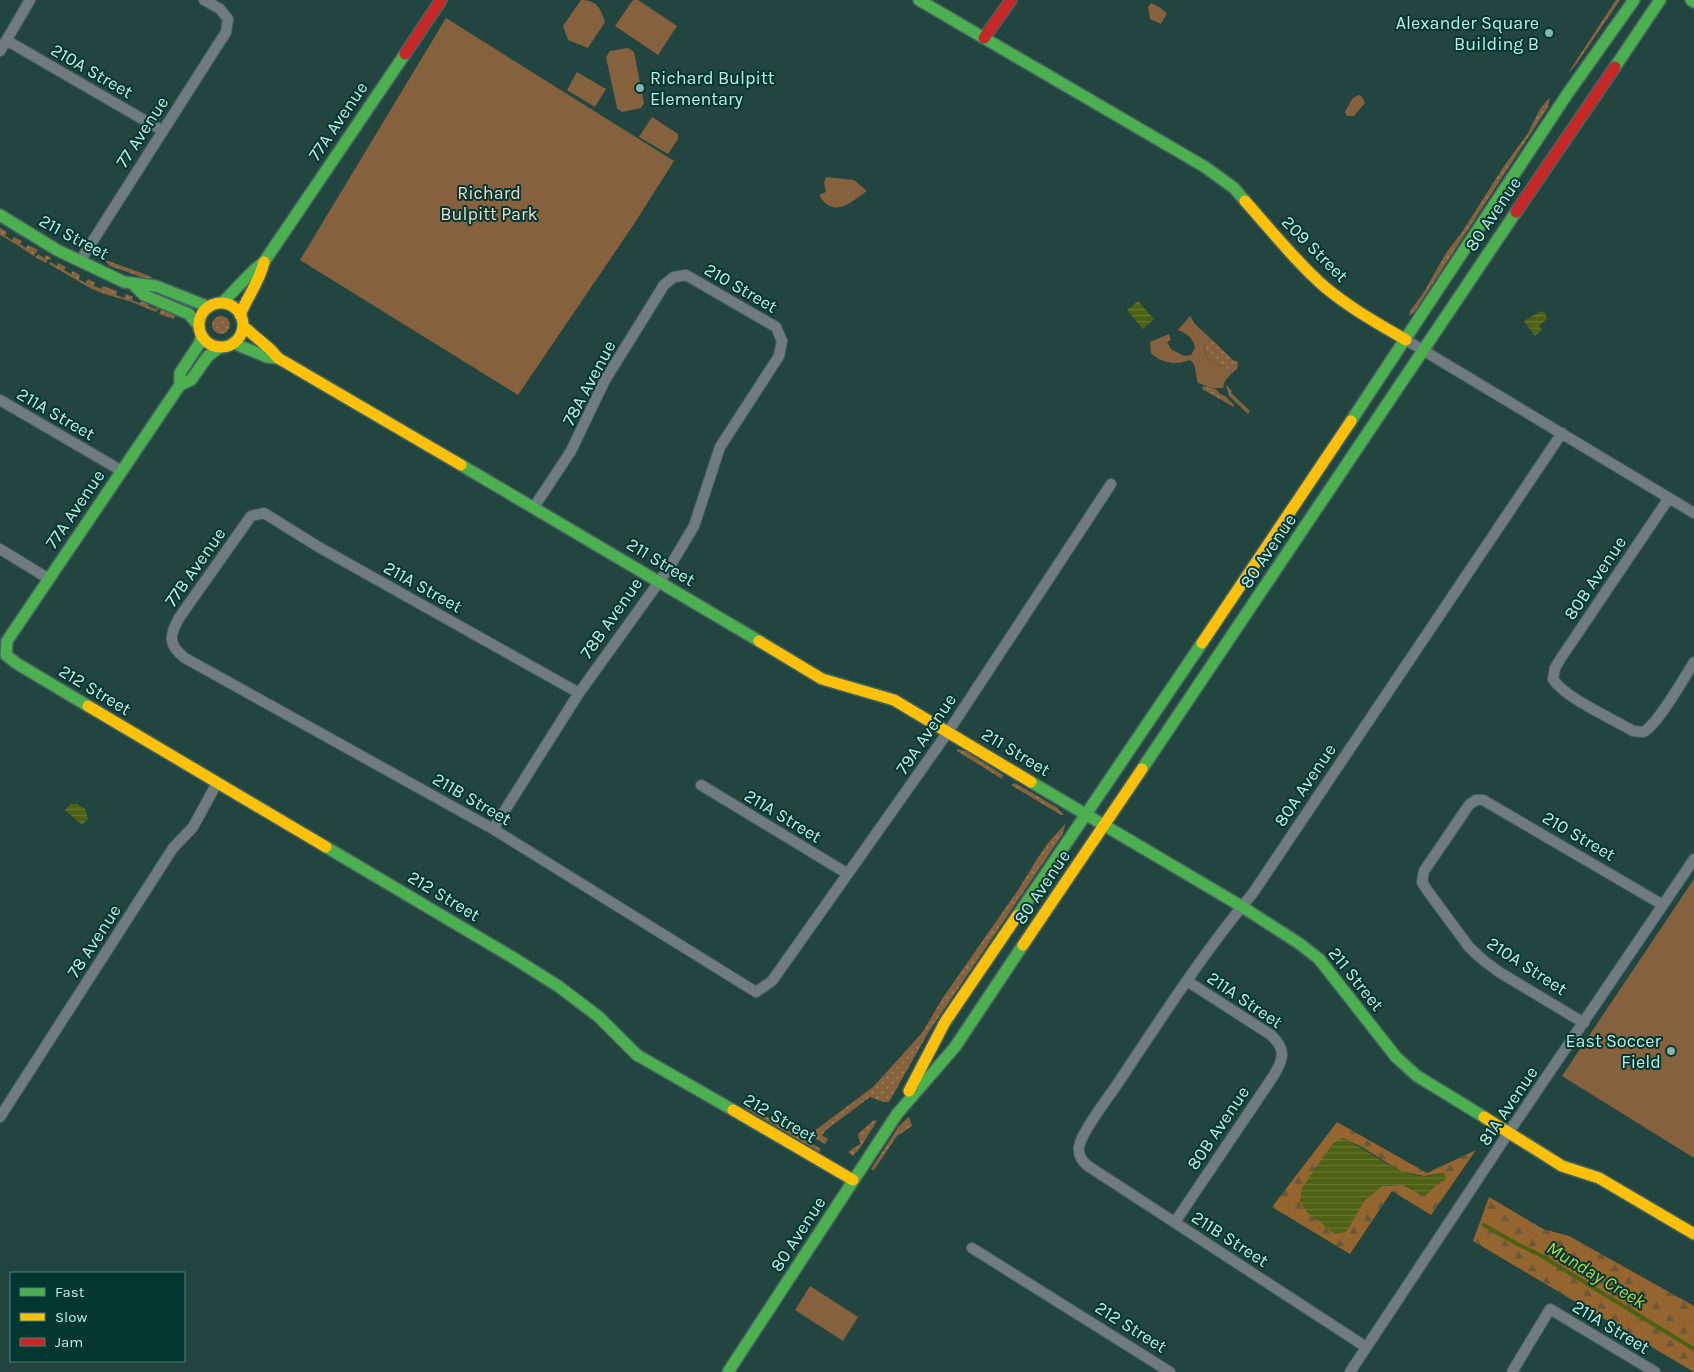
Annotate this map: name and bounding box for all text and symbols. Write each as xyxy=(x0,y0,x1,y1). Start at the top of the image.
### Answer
place label: Alexander Square Building B xyxy=(1396,12,1539,55)
marker: Alexander Square Building B xyxy=(1543,27,1555,39)
street label: 210A Street xyxy=(47,39,137,103)
place label: Richard Bulpitt Elementary xyxy=(650,67,775,110)
street label: 77A Avenue xyxy=(304,77,372,165)
marker: Richard Bulpitt Elementary xyxy=(634,82,646,94)
street label: 77 Avenue xyxy=(111,92,173,172)
street label: 80 Avenue xyxy=(1460,173,1526,255)
park label: Richard Bulpitt Park xyxy=(440,182,538,225)
street label: 211 Street xyxy=(35,209,113,265)
street label: 209 Street xyxy=(1277,211,1353,287)
street label: 210 Street xyxy=(701,258,782,318)
street label: 78A Avenue xyxy=(557,337,621,429)
street label: 211A Street xyxy=(13,383,99,445)
street label: 77A Avenue xyxy=(41,465,109,553)
street label: 80 Avenue xyxy=(1235,510,1301,592)
street label: 77B Avenue xyxy=(160,523,230,611)
street label: 80B Avenue xyxy=(1559,532,1631,624)
street label: 211 Street xyxy=(623,533,699,591)
street label: 211A Street xyxy=(380,556,466,618)
street label: 78B Avenue xyxy=(575,573,647,663)
street label: 212 Street xyxy=(55,660,135,720)
street label: 79A Avenue xyxy=(891,689,961,779)
street label: 211 Street xyxy=(978,723,1054,781)
street label: 80A Avenue xyxy=(1269,739,1341,831)
street label: 211B Street xyxy=(429,768,515,830)
street label: 211A Street xyxy=(740,784,826,848)
street label: 210 Street xyxy=(1539,806,1620,866)
street label: 80 Avenue xyxy=(1009,846,1075,928)
street label: 212 Street xyxy=(404,866,484,926)
street label: 78 Avenue xyxy=(62,900,126,982)
street label: 210A Street xyxy=(1483,932,1571,1000)
street label: 211 Street xyxy=(1324,943,1389,1016)
street label: 211A Street xyxy=(1203,967,1287,1033)
place label: East Soccer Field xyxy=(1565,1030,1661,1073)
marker: East Soccer Field xyxy=(1665,1045,1677,1057)
street label: 81A Avenue xyxy=(1473,1062,1543,1150)
street label: 80B Avenue xyxy=(1182,1082,1254,1174)
street label: 212 Street xyxy=(740,1088,821,1148)
street label: 80 Avenue xyxy=(766,1192,830,1276)
street label: 211B Street xyxy=(1187,1206,1273,1272)
water label: Munday Creek xyxy=(1543,1237,1650,1313)
legend xyxy=(10,1272,185,1362)
text: Fast xyxy=(55,1283,85,1301)
street label: 211A Street xyxy=(1568,1295,1654,1359)
street label: 212 Street xyxy=(1091,1296,1171,1358)
text: Slow xyxy=(55,1308,87,1326)
text: Jam xyxy=(55,1333,83,1351)

